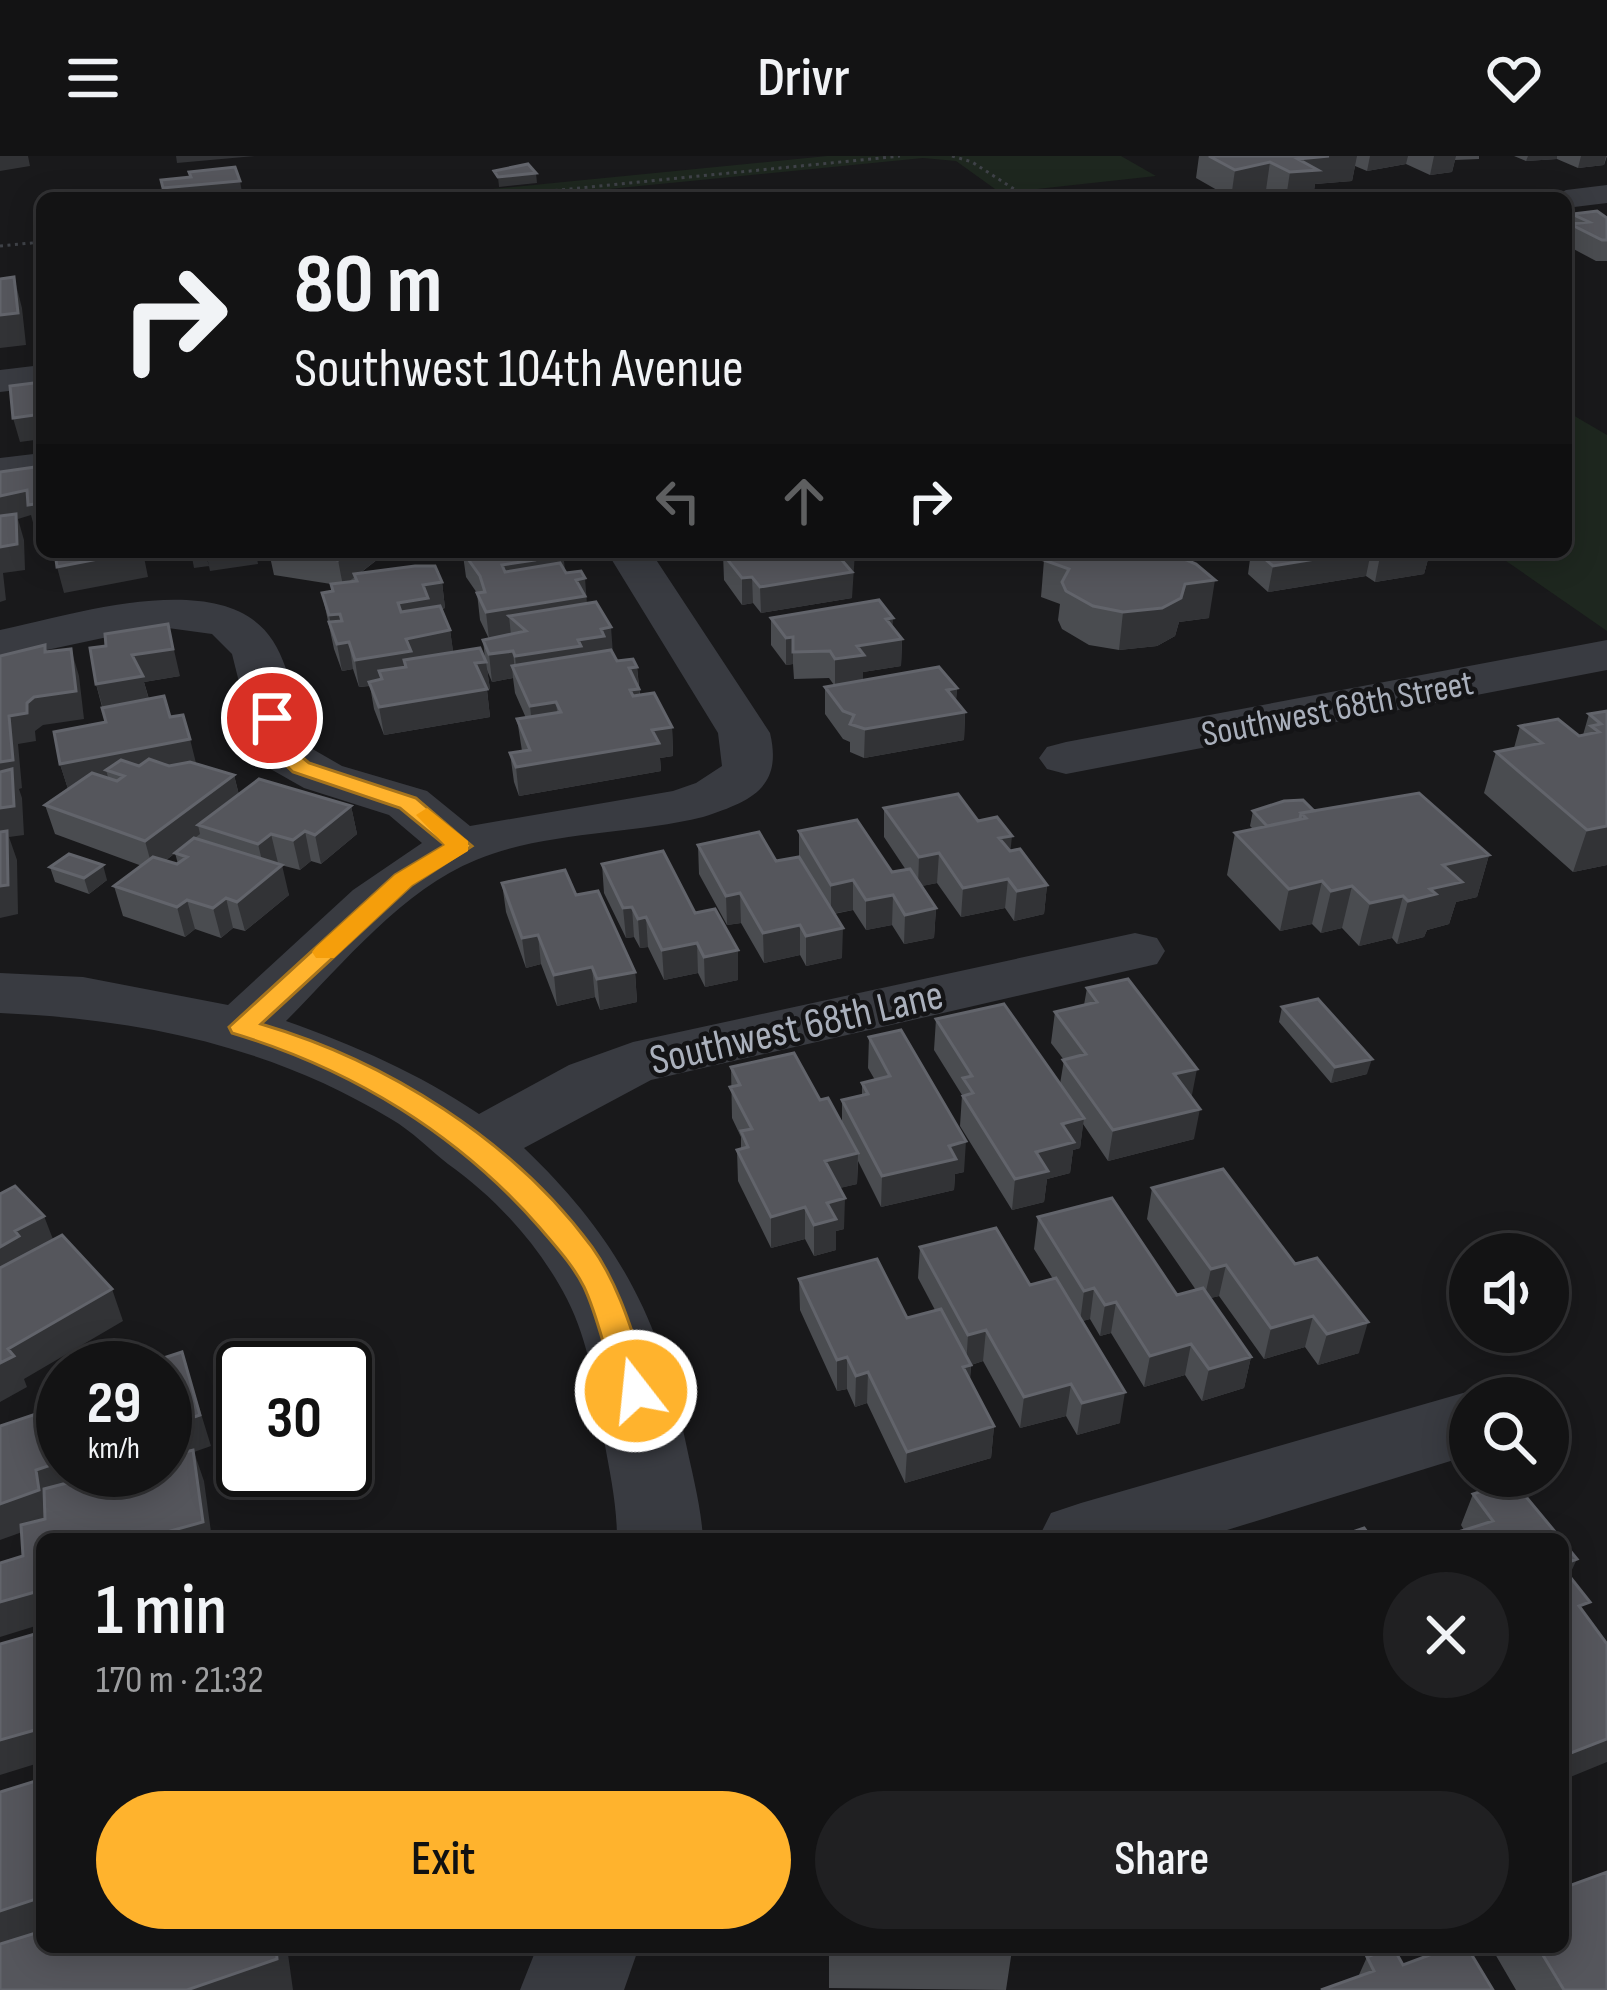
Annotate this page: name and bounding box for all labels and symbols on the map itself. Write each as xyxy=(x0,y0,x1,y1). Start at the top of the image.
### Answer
street label: Southwest 68th Street xyxy=(1198,662,1477,757)
pin xyxy=(221,667,323,769)
street label: Southwest 68th Lane xyxy=(645,970,948,1087)
position arrow xyxy=(573,1328,699,1454)
speed limit sign: 30 xyxy=(216,1341,372,1497)

